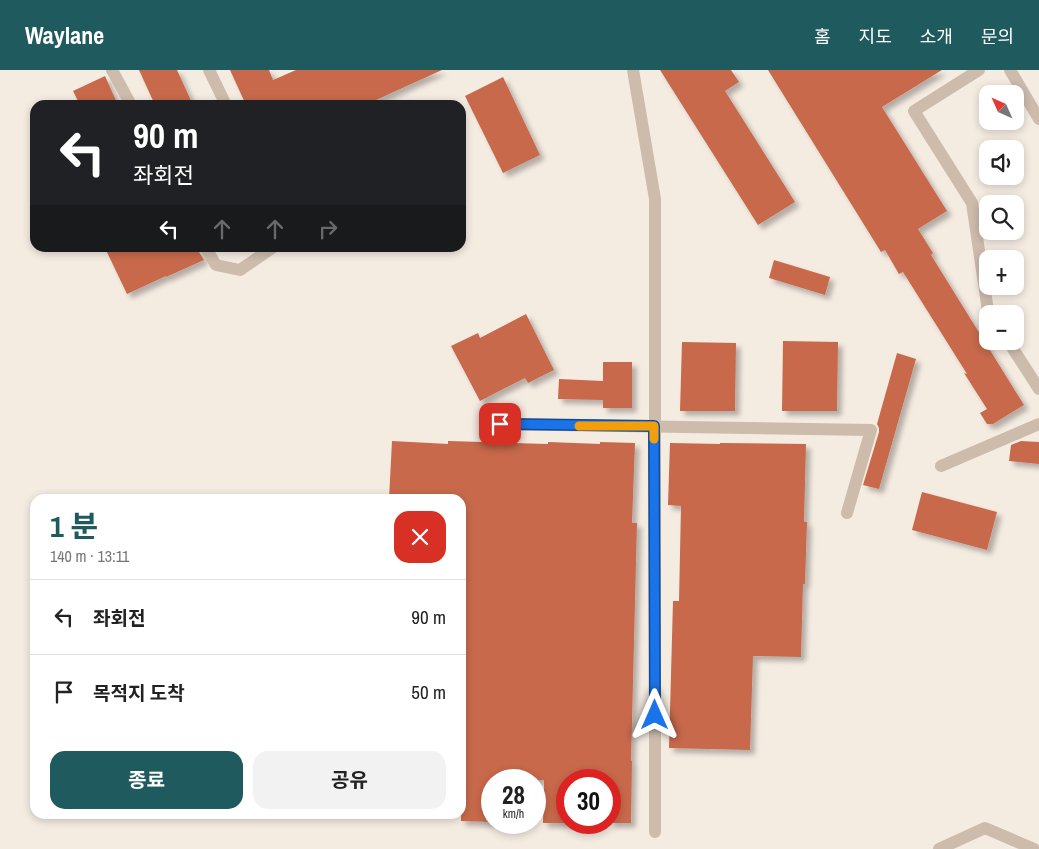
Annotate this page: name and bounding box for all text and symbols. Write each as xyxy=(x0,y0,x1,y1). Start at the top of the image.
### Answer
text: Waylane xyxy=(25,19,104,51)
text: 홈 xyxy=(814,24,831,49)
text: 지도 xyxy=(859,24,892,49)
text: 소개 xyxy=(920,24,953,49)
text: 문의 xyxy=(981,24,1014,49)
north arrow xyxy=(979,85,1024,130)
map controls xyxy=(979,85,1024,350)
text: 90 m xyxy=(133,112,198,159)
icon: left xyxy=(50,120,115,185)
button: sound xyxy=(979,140,1024,185)
text: 좌회전 xyxy=(133,160,194,190)
button: search xyxy=(979,195,1024,240)
icon: left xyxy=(155,215,183,243)
icon: ahead xyxy=(208,215,236,243)
icon: ahead xyxy=(261,215,289,243)
icon: right xyxy=(314,215,342,243)
button: + xyxy=(979,250,1024,295)
button: − xyxy=(979,305,1024,350)
pin xyxy=(479,403,521,445)
icon: arrive xyxy=(486,410,514,438)
text: 1 분 xyxy=(50,506,98,546)
button: close xyxy=(394,511,446,563)
text: 140 m · 13:11 xyxy=(50,545,129,567)
icon: left xyxy=(50,603,78,631)
text: 90 m xyxy=(411,604,446,630)
text: 좌회전 xyxy=(93,605,145,631)
icon: arrive xyxy=(50,678,78,706)
text: 50 m xyxy=(411,679,446,705)
text: 목적지 도착 xyxy=(93,680,185,706)
position arrow xyxy=(628,688,680,740)
button: 종료 xyxy=(50,751,243,809)
button: 공유 xyxy=(253,751,446,809)
speed limit sign: 30 xyxy=(556,769,621,834)
text: 28 xyxy=(502,778,525,812)
text: km/h xyxy=(503,806,524,822)

